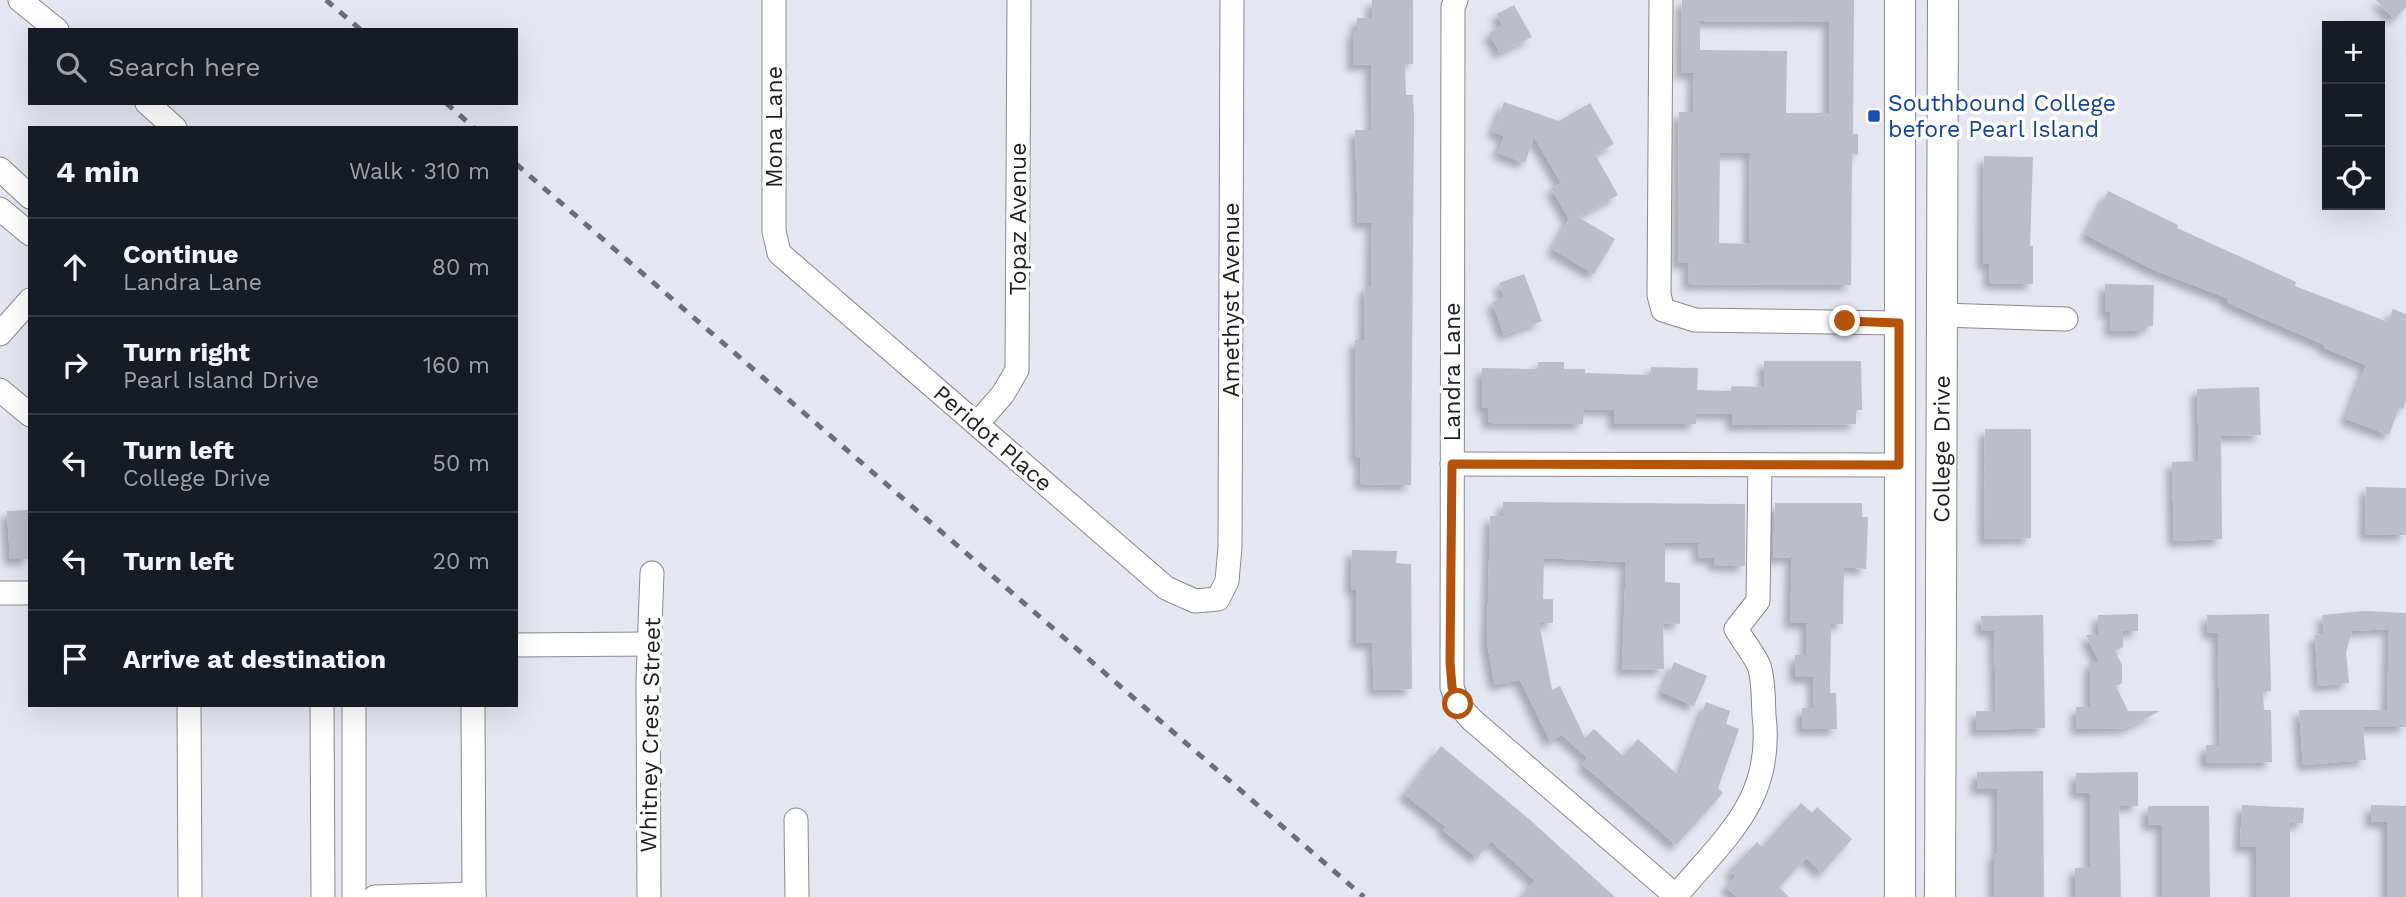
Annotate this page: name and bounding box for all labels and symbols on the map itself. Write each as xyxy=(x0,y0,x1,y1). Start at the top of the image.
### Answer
street label: Mona Lane xyxy=(761,66,788,188)
place label: Southbound College before Pearl Island xyxy=(1888,90,2116,143)
marker: Southbound College before Pearl Island xyxy=(1866,108,1882,124)
street label: Topaz Avenue xyxy=(1005,142,1032,296)
street label: Amethyst Avenue xyxy=(1218,202,1245,398)
street label: Landra Lane xyxy=(1439,302,1466,442)
route end xyxy=(1829,305,1860,336)
street label: College Drive xyxy=(1928,375,1956,523)
street label: Peridot Place xyxy=(928,380,1058,497)
street label: Whitney Crest Street xyxy=(635,617,666,853)
route start xyxy=(1442,688,1473,719)

